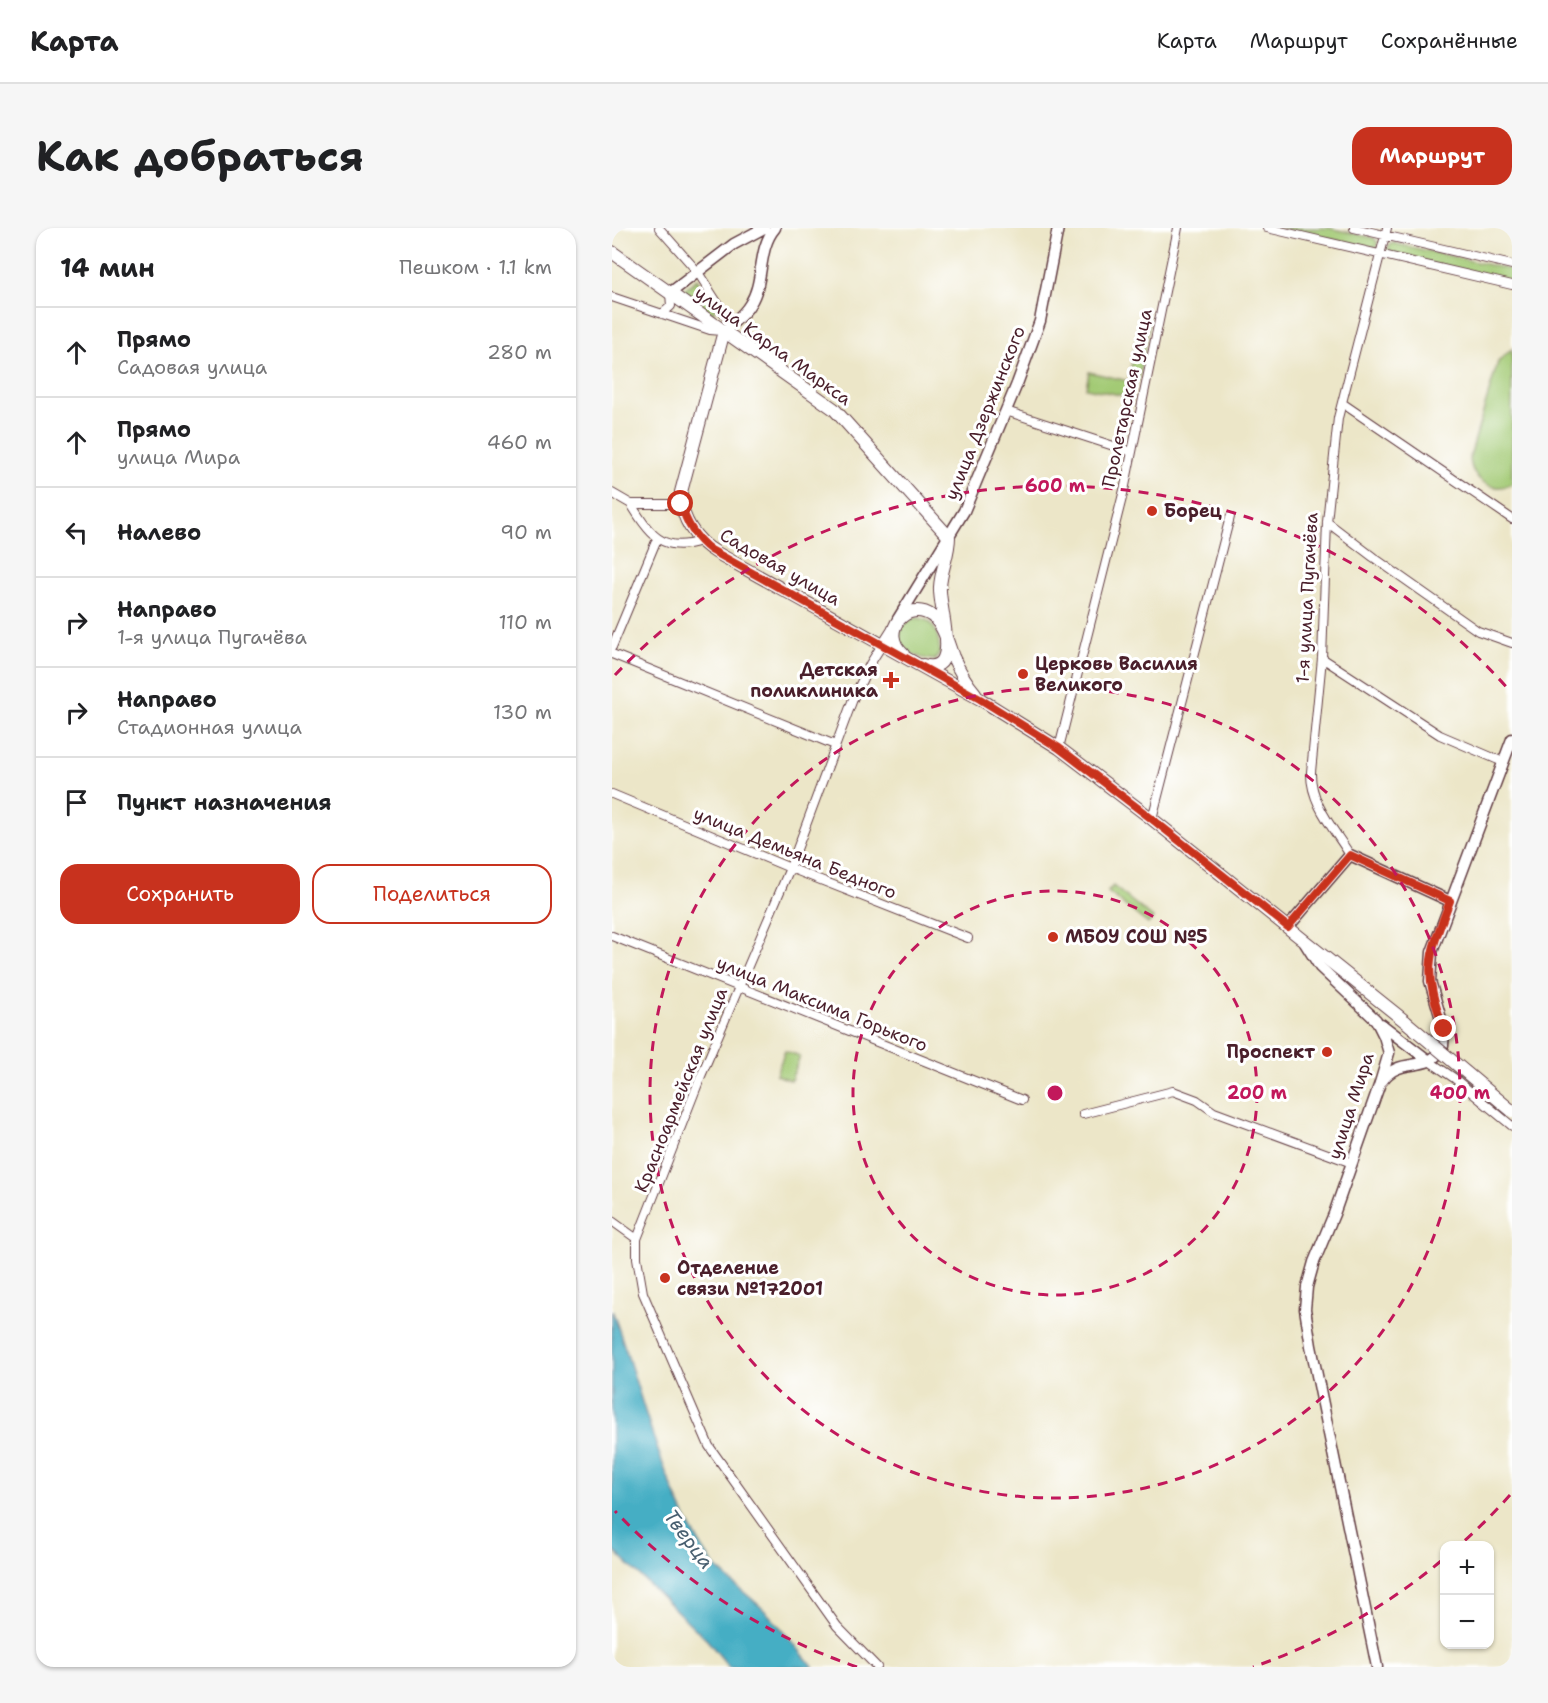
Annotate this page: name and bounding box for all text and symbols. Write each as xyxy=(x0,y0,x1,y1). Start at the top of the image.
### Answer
text: Карта xyxy=(30,22,119,60)
text: Карта xyxy=(1157,27,1217,55)
text: Маршрут xyxy=(1250,27,1348,55)
text: Сохранённые xyxy=(1381,27,1518,55)
button: Маршрут xyxy=(1352,127,1512,185)
text: Как добраться xyxy=(36,128,364,184)
text: 14 мин xyxy=(60,250,155,285)
text: Пешком · 1.1 km xyxy=(399,254,552,280)
street label: улица Карла Маркса xyxy=(690,281,856,411)
street label: Пролетарская улица xyxy=(1096,307,1158,489)
street label: улица Дзержинского xyxy=(939,322,1031,504)
text: Прямо xyxy=(117,325,191,354)
icon: ahead xyxy=(60,336,93,369)
text: 280 m xyxy=(487,339,552,365)
text: Садовая улица xyxy=(117,354,267,380)
text: Прямо xyxy=(117,415,191,444)
icon: ahead xyxy=(60,426,93,459)
text: 460 m xyxy=(487,429,552,455)
text: улица Мира xyxy=(117,444,240,470)
text: 600 m xyxy=(1025,474,1086,498)
route start xyxy=(667,490,693,516)
place label: Борец xyxy=(1164,499,1223,523)
marker: Борец xyxy=(1145,504,1159,518)
street label: 1-я улица Пугачёва xyxy=(1291,512,1323,684)
icon: left xyxy=(60,516,93,549)
text: Налево xyxy=(117,518,201,547)
text: 90 m xyxy=(500,519,552,545)
street label: Садовая улица xyxy=(715,523,845,611)
text: Направо xyxy=(117,595,217,624)
icon: right xyxy=(60,606,93,639)
text: 110 m xyxy=(498,609,552,635)
text: 1-я улица Пугачёва xyxy=(117,624,307,650)
place label: Церковь Василия Великого xyxy=(1035,652,1198,697)
place label: Детская поликлиника xyxy=(750,658,879,703)
marker: Церковь Василия Великого xyxy=(1016,667,1030,681)
marker: Детская поликлиника xyxy=(882,671,900,689)
text: Направо xyxy=(117,685,217,714)
icon: right xyxy=(60,696,93,729)
text: 130 m xyxy=(493,699,552,725)
text: Стадионная улица xyxy=(117,714,302,740)
icon: arrive xyxy=(60,786,93,819)
text: Пункт назначения xyxy=(117,788,331,817)
street label: улица Демьяна Бедного xyxy=(690,801,900,905)
button: Сохранить xyxy=(60,864,300,924)
button: Поделиться xyxy=(312,864,552,924)
place label: МБОУ СОШ №5 xyxy=(1065,925,1208,949)
marker: МБОУ СОШ №5 xyxy=(1046,930,1060,944)
street label: улица Максима Горького xyxy=(713,951,931,1057)
street label: Красноармейская улица xyxy=(629,984,733,1196)
route end xyxy=(1430,1015,1456,1041)
place label: Проспект xyxy=(1227,1040,1315,1064)
marker: Проспект xyxy=(1320,1045,1334,1059)
street label: улица Мира xyxy=(1322,1050,1380,1162)
text: 200 m xyxy=(1227,1081,1288,1105)
text: 400 m xyxy=(1430,1081,1491,1105)
centre of rings xyxy=(1045,1083,1065,1103)
place label: Отделение связи №172001 xyxy=(677,1256,823,1301)
marker: Отделение связи №172001 xyxy=(658,1271,672,1285)
water label: Тверца xyxy=(658,1504,720,1574)
map controls xyxy=(1440,1541,1494,1649)
button: + xyxy=(1440,1541,1494,1595)
button: − xyxy=(1440,1595,1494,1649)

